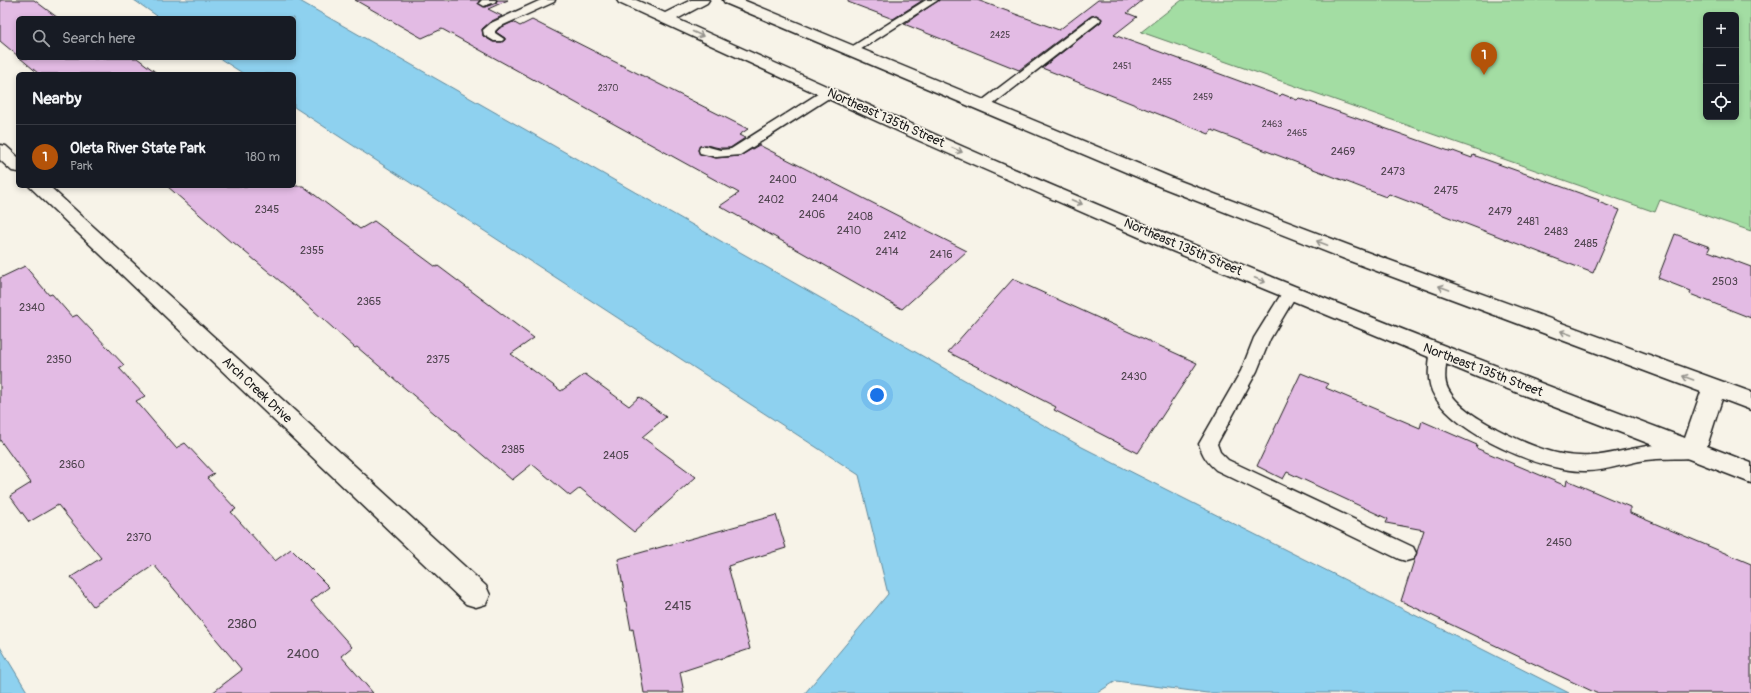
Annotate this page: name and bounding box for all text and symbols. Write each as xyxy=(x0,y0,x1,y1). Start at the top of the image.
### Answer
map controls xyxy=(1703,12,1739,120)
button: + xyxy=(1703,12,1739,48)
search box xyxy=(16,16,296,60)
icon: search xyxy=(30,27,52,49)
text: Search here xyxy=(62,29,135,48)
one-way arrow xyxy=(692,30,704,38)
house number: 2425 xyxy=(990,30,1010,41)
pin: 1 xyxy=(1471,42,1497,75)
button: − xyxy=(1703,48,1739,84)
house number: 2451 xyxy=(1113,61,1131,72)
house number: 2455 xyxy=(1152,77,1172,88)
house number: 2370 xyxy=(598,83,618,94)
button: locate xyxy=(1703,84,1739,120)
street label: Northeast 135th Street xyxy=(825,85,948,151)
text: Nearby xyxy=(32,88,81,109)
house number: 2459 xyxy=(1193,92,1213,103)
house number: 2463 xyxy=(1262,119,1282,130)
house number: 2465 xyxy=(1287,128,1307,139)
text: Oleta River State Park xyxy=(70,139,206,158)
house number: 2469 xyxy=(1331,145,1356,158)
one-way arrow xyxy=(951,146,963,154)
text: 1 xyxy=(42,149,48,165)
text: 180 m xyxy=(245,149,280,165)
text: Park xyxy=(70,158,93,174)
house number: 2473 xyxy=(1381,165,1405,178)
house number: 2400 xyxy=(769,173,797,186)
house number: 2475 xyxy=(1434,184,1458,197)
house number: 2404 xyxy=(812,192,839,205)
house number: 2402 xyxy=(758,193,784,206)
one-way arrow xyxy=(1070,198,1082,206)
house number: 2345 xyxy=(255,203,279,216)
house number: 2479 xyxy=(1488,205,1512,218)
house number: 2406 xyxy=(799,208,825,221)
house number: 2408 xyxy=(847,210,873,223)
street label: Northeast 135th Street xyxy=(1121,215,1245,279)
house number: 2481 xyxy=(1517,215,1539,228)
house number: 2410 xyxy=(837,224,861,237)
house number: 2483 xyxy=(1544,225,1568,238)
house number: 2412 xyxy=(884,229,906,242)
house number: 2485 xyxy=(1574,237,1598,250)
one-way arrow xyxy=(1317,238,1329,246)
house number: 2355 xyxy=(300,244,324,257)
house number: 2414 xyxy=(875,245,899,258)
house number: 2416 xyxy=(929,248,953,261)
house number: 2503 xyxy=(1712,275,1738,288)
one-way arrow xyxy=(1254,277,1266,284)
one-way arrow xyxy=(1438,284,1450,292)
house number: 2365 xyxy=(357,295,381,308)
house number: 2340 xyxy=(19,301,45,314)
one-way arrow xyxy=(1560,329,1572,337)
street label: Northeast 135th Street xyxy=(1421,340,1546,400)
house number: 2350 xyxy=(46,353,72,366)
house number: 2375 xyxy=(426,353,450,366)
street label: Arch Creek Drive xyxy=(219,354,296,427)
house number: 2430 xyxy=(1121,370,1147,383)
one-way arrow xyxy=(1682,374,1694,382)
your location xyxy=(867,385,887,405)
house number: 2385 xyxy=(501,443,525,456)
house number: 2405 xyxy=(603,449,629,462)
house number: 2360 xyxy=(59,458,85,471)
house number: 2370 xyxy=(126,531,152,544)
house number: 2450 xyxy=(1546,536,1572,549)
house number: 2415 xyxy=(665,598,691,614)
house number: 2380 xyxy=(227,616,257,632)
house number: 2400 xyxy=(287,646,319,662)

